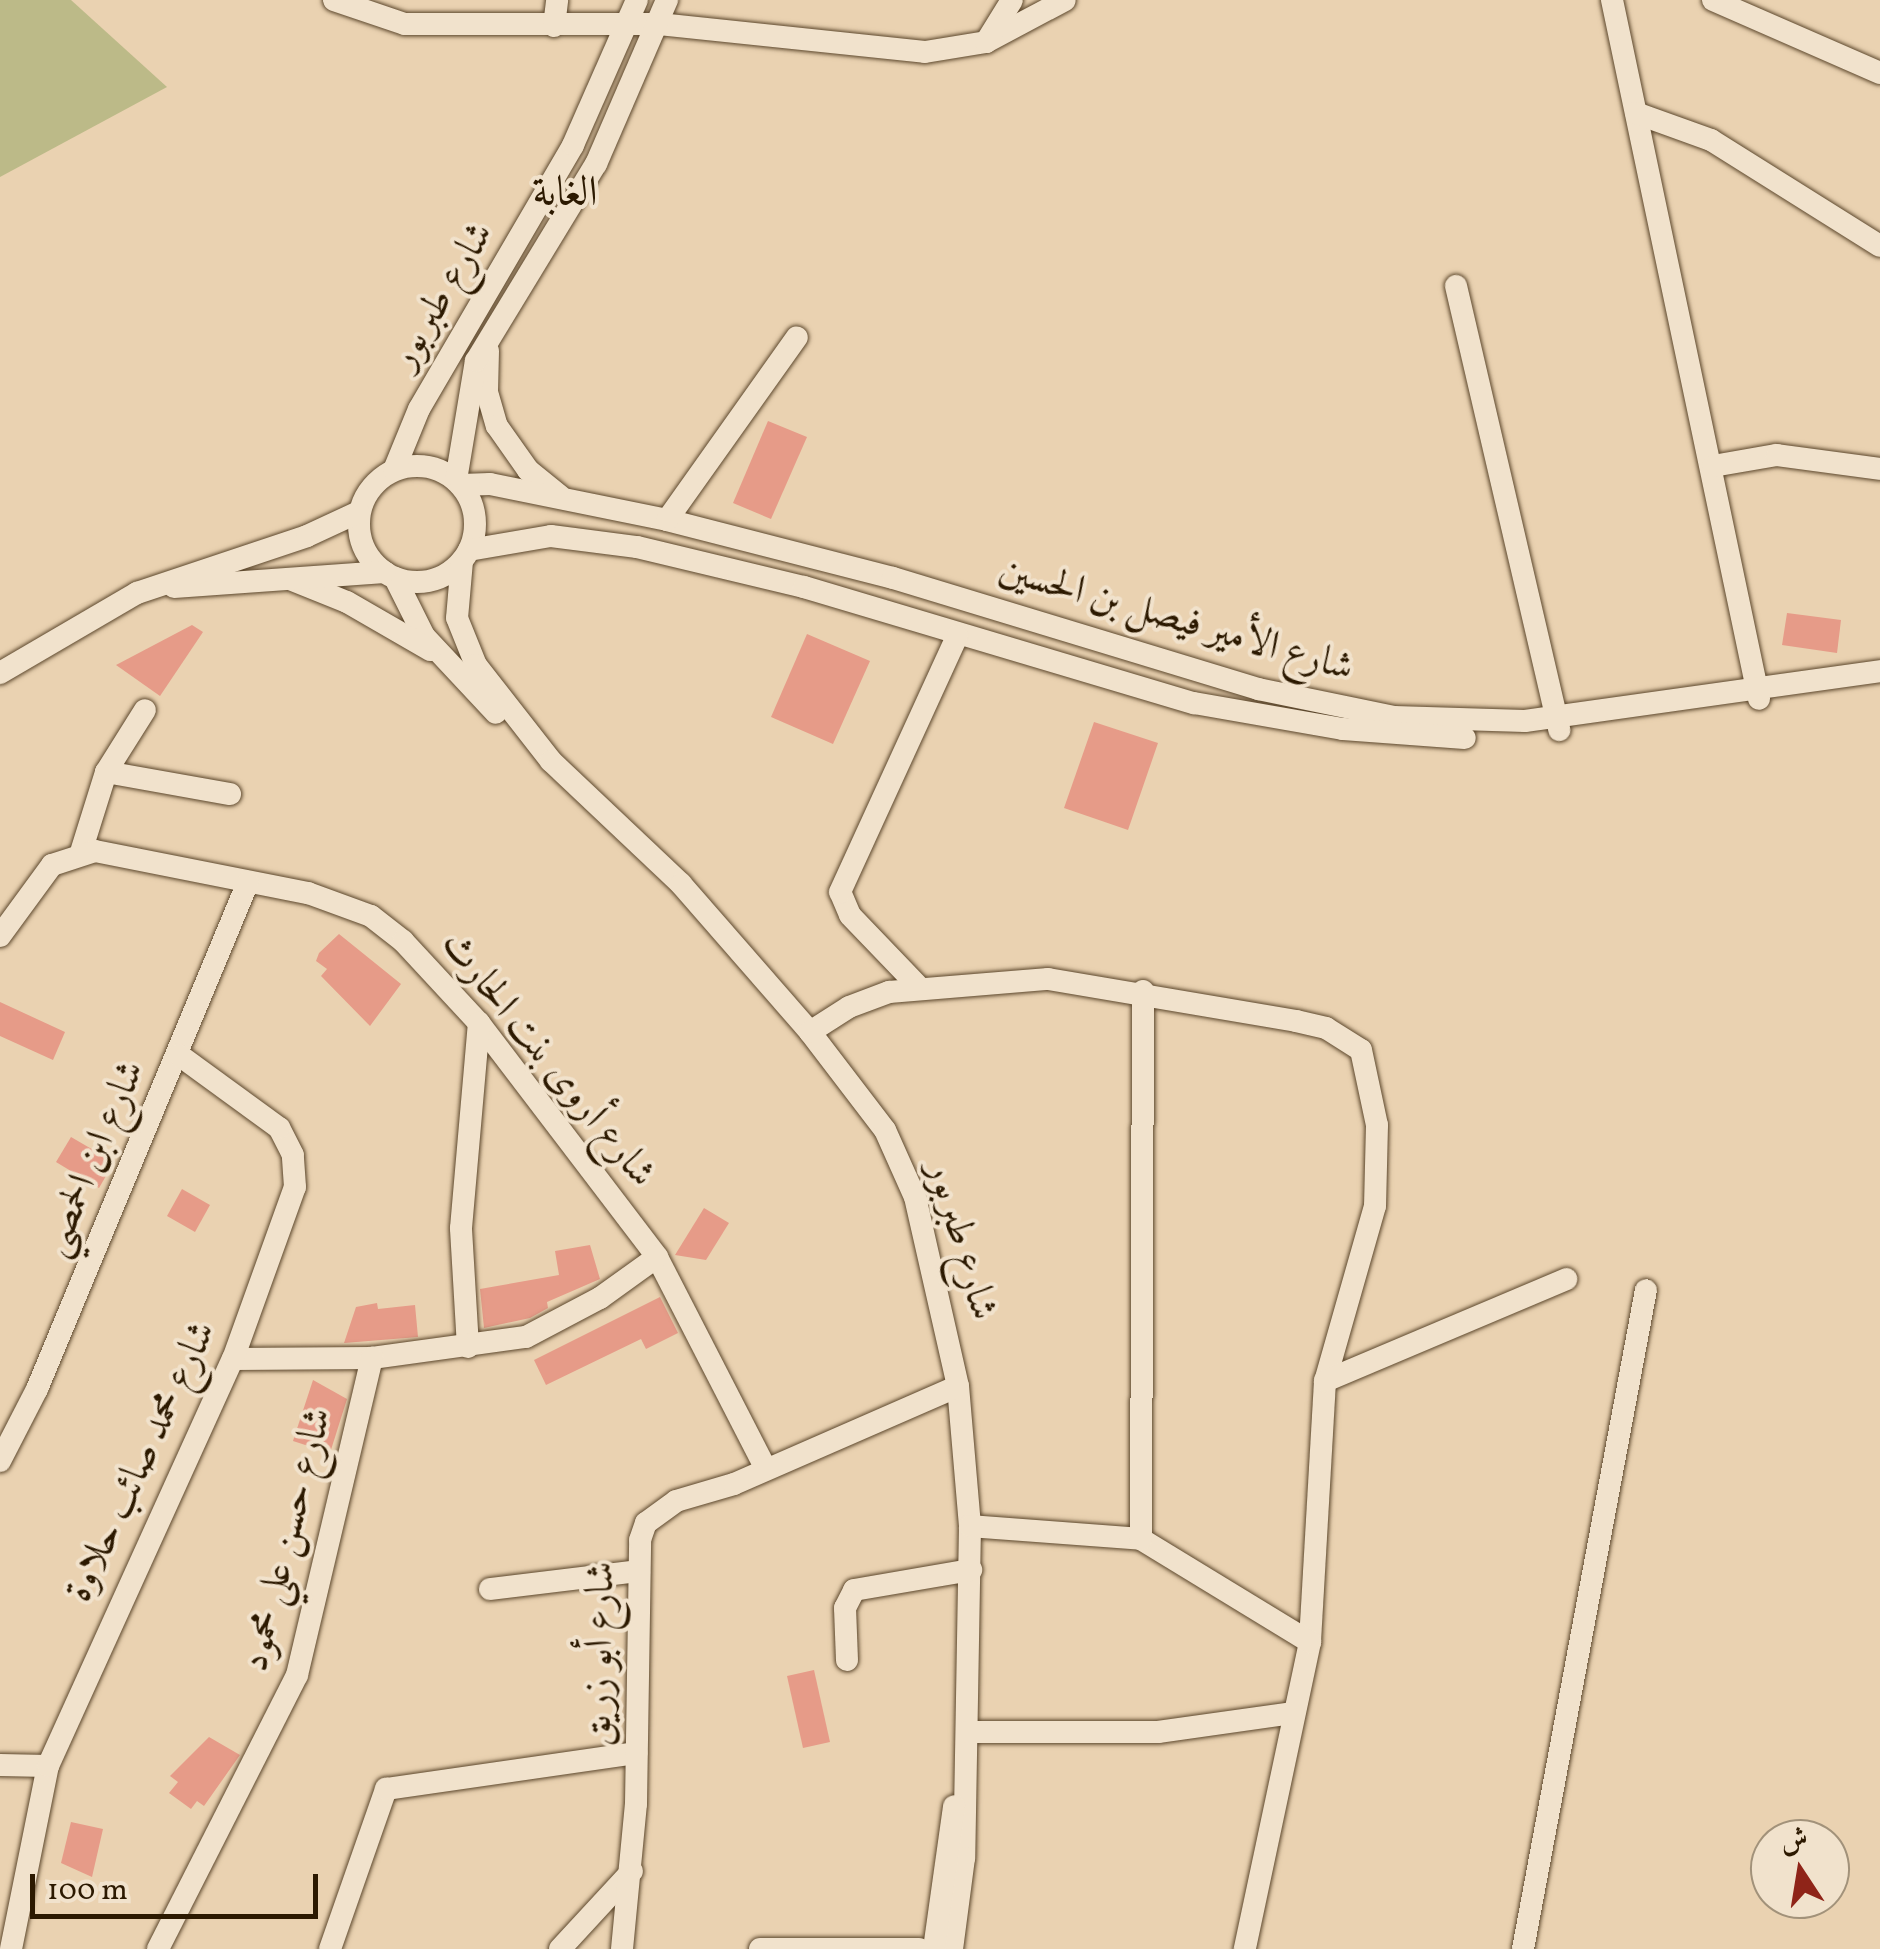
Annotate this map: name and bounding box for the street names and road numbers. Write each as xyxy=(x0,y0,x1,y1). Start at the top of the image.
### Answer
street label: شارع طبربور xyxy=(381,214,505,378)
street label: شارع الأمير فيصل بن الحسين xyxy=(993,546,1359,694)
street label: شارع أروى بنت الحارث xyxy=(429,922,665,1198)
street label: شارع ابن الحمصي xyxy=(31,1054,157,1264)
street label: شارع طبربور xyxy=(915,1156,1007,1326)
street label: شارع محمد صائب حلاوة xyxy=(56,1314,228,1610)
street label: شارع حسن علي محمود xyxy=(232,1403,344,1677)
street label: شارع أبو زريق xyxy=(575,1561,627,1747)

